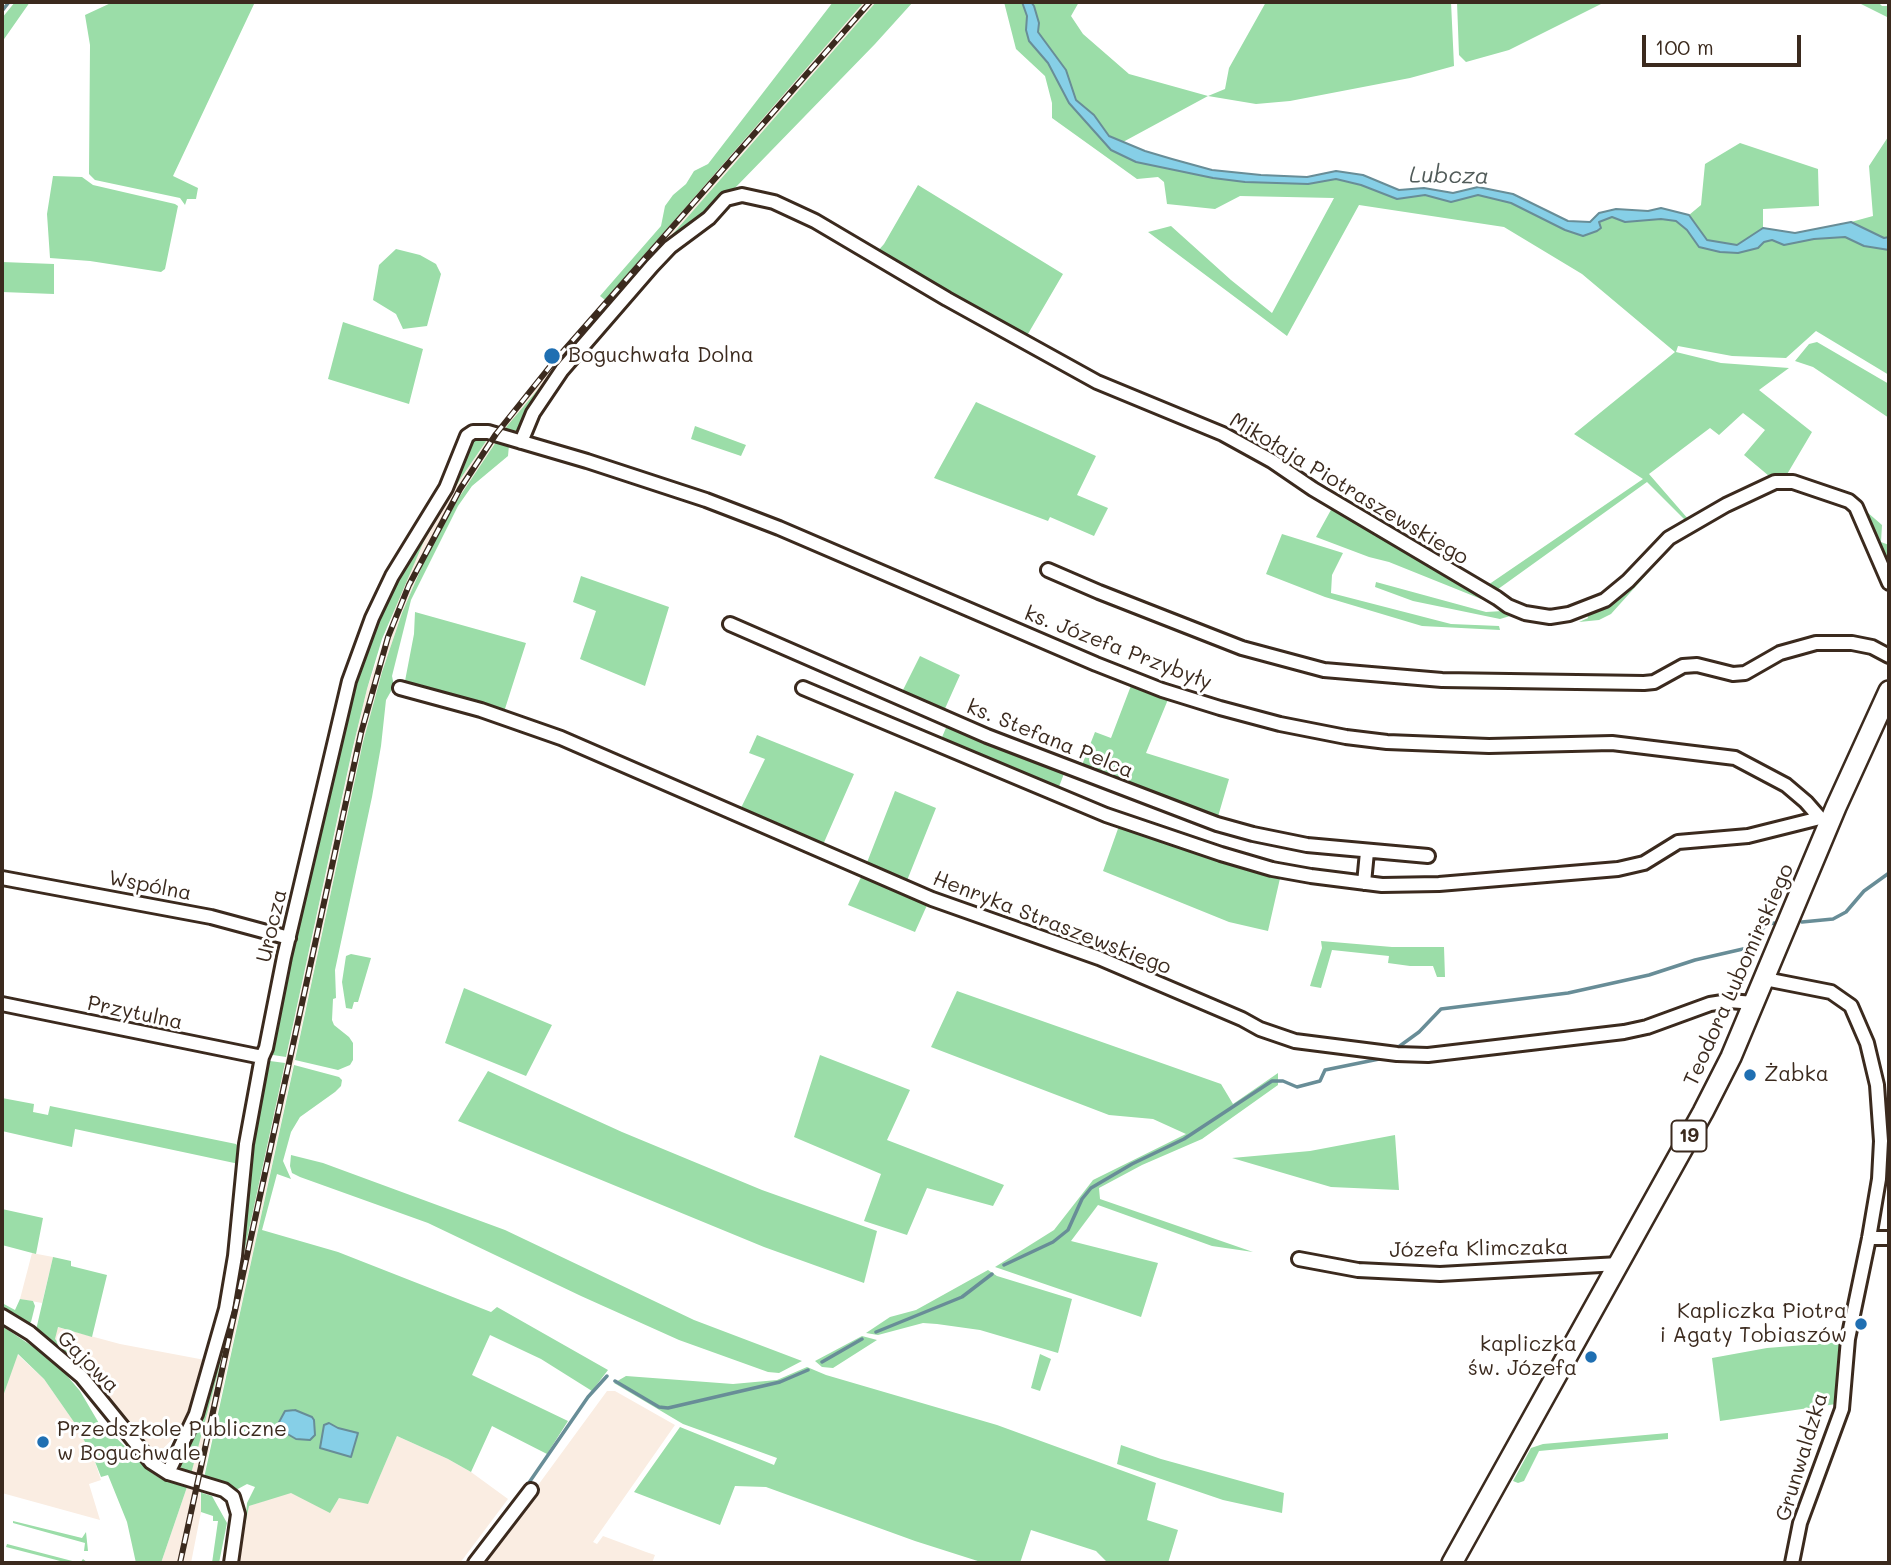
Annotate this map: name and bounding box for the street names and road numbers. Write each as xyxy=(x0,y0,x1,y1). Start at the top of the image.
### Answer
street label: Mikołaja Piotraszewskiego xyxy=(1225,408,1473,570)
street label: ks. Józefa Przybyły xyxy=(1021,601,1215,695)
street label: ks. Stefana Pelca xyxy=(963,694,1137,784)
street label: Teodora Lubomirskiego xyxy=(1679,860,1799,1090)
street label: Wspólna xyxy=(106,866,194,906)
street label: Henryka Straszewskiego xyxy=(929,866,1175,980)
street label: Urocza xyxy=(251,887,293,965)
street label: Przytulna xyxy=(85,991,185,1035)
road number: 19 xyxy=(1672,1120,1706,1152)
street label: Józefa Klimczaka xyxy=(1389,1235,1569,1263)
street label: Gajowa xyxy=(52,1326,124,1398)
street label: Grunwaldzka xyxy=(1770,1390,1834,1524)

